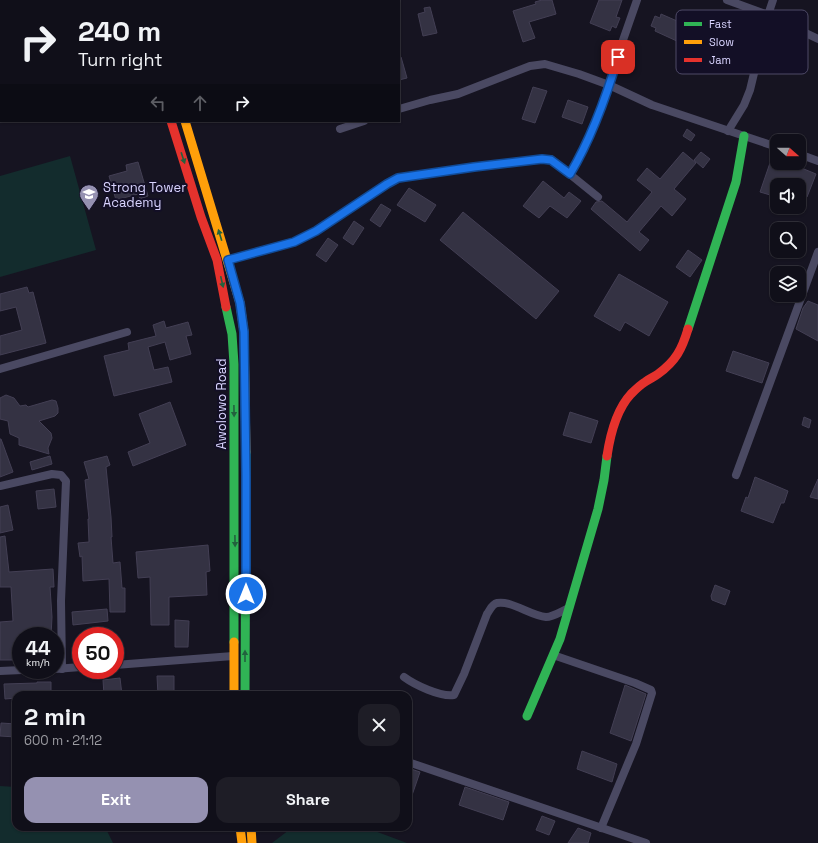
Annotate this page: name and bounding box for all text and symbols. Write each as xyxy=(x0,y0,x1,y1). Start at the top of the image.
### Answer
legend xyxy=(676,10,808,74)
text: 240 m xyxy=(78,13,161,49)
icon: right xyxy=(12,16,64,68)
text: Fast xyxy=(709,17,732,31)
text: Slow xyxy=(709,35,734,49)
pin xyxy=(601,40,635,74)
icon: arrive xyxy=(607,46,629,68)
text: Turn right xyxy=(78,48,162,71)
text: Jam xyxy=(709,53,731,67)
icon: left xyxy=(147,92,169,114)
icon: ahead xyxy=(189,92,211,114)
icon: right xyxy=(231,92,253,114)
north arrow xyxy=(770,134,806,170)
map controls xyxy=(770,134,806,302)
one-way arrow xyxy=(180,153,186,165)
button: sound xyxy=(770,178,806,214)
place label: Strong Tower Academy xyxy=(103,179,186,211)
school or university icon: Strong Tower Academy xyxy=(78,183,100,211)
button: search xyxy=(770,222,806,258)
one-way arrow xyxy=(217,229,223,241)
button: layers xyxy=(770,266,806,302)
one-way arrow xyxy=(219,276,225,288)
street label: Awolowo Road xyxy=(213,358,230,450)
one-way arrow xyxy=(230,405,237,417)
one-way arrow xyxy=(232,535,238,548)
position arrow xyxy=(225,573,267,615)
speed limit sign: 50 xyxy=(72,627,124,679)
text: 44 xyxy=(25,635,51,661)
one-way arrow xyxy=(242,649,248,662)
text: km/h xyxy=(26,656,50,669)
text: 2 min xyxy=(24,701,86,732)
button: close xyxy=(358,704,400,746)
text: 600 m · 21:12 xyxy=(24,732,102,749)
button: Exit xyxy=(24,777,208,823)
button: Share xyxy=(216,777,400,823)

